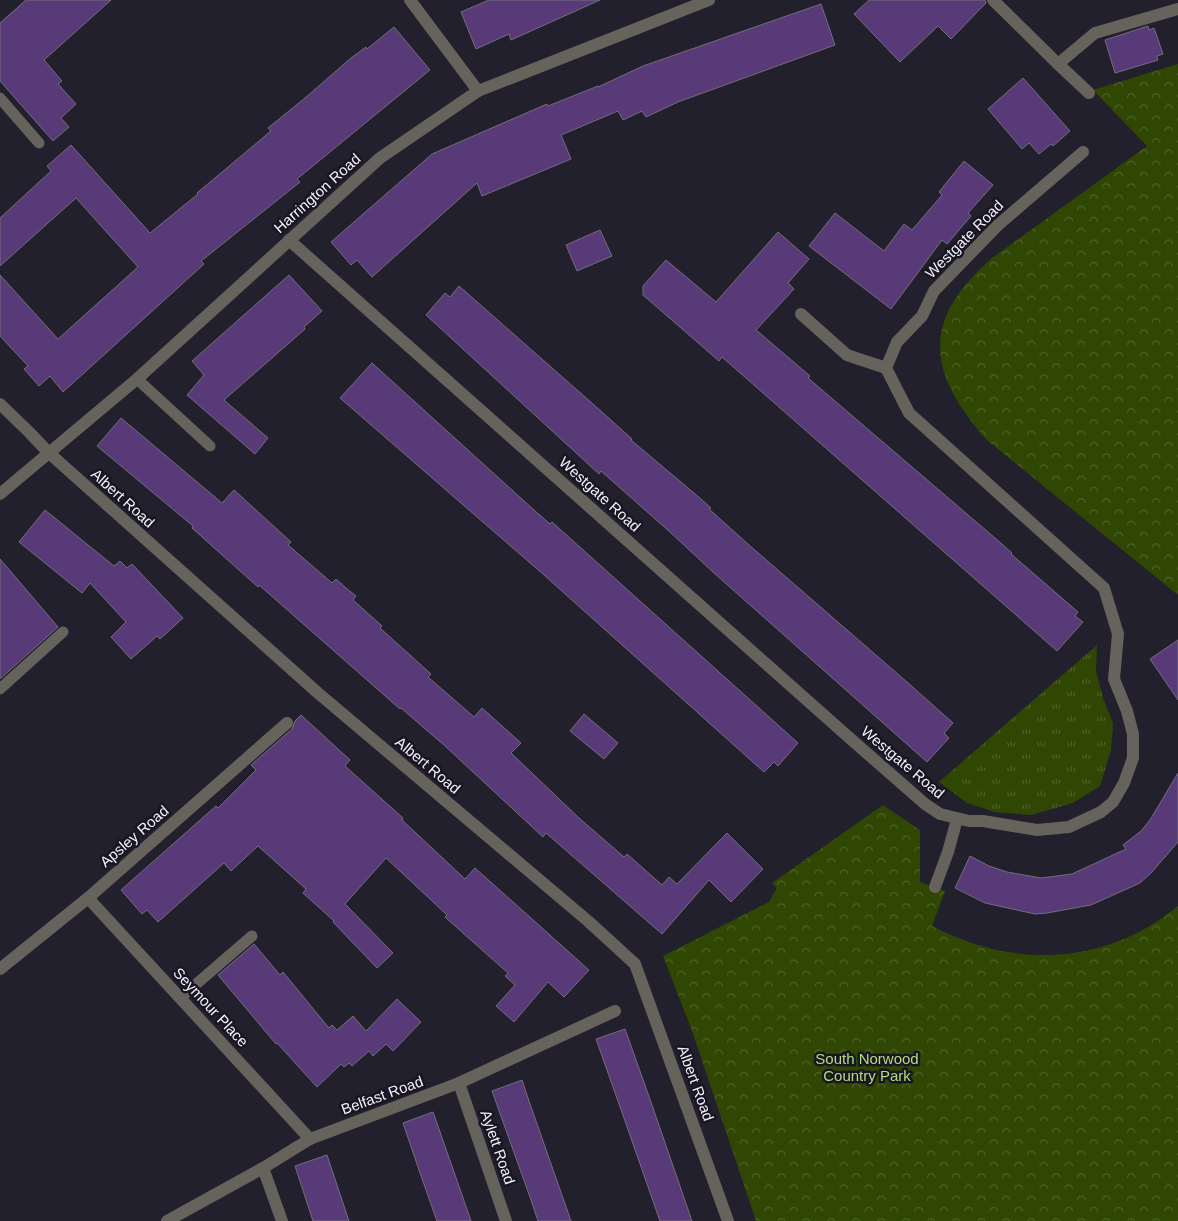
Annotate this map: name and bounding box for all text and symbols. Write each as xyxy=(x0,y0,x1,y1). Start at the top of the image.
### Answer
street label: Harrington Road xyxy=(270,150,364,236)
street label: Westgate Road xyxy=(922,197,1006,281)
street label: Westgate Road xyxy=(556,453,644,535)
street label: Albert Road xyxy=(88,465,158,531)
street label: Westgate Road xyxy=(858,722,948,802)
street label: Albert Road xyxy=(392,733,464,797)
street label: Apsley Road xyxy=(96,802,172,870)
street label: Seymour Place xyxy=(170,964,252,1050)
street label: Albert Road xyxy=(674,1043,718,1123)
park label: South Norwood Country Park xyxy=(815,1050,919,1084)
street label: Belfast Road xyxy=(339,1072,425,1118)
street label: Aylett Road xyxy=(477,1108,519,1186)

